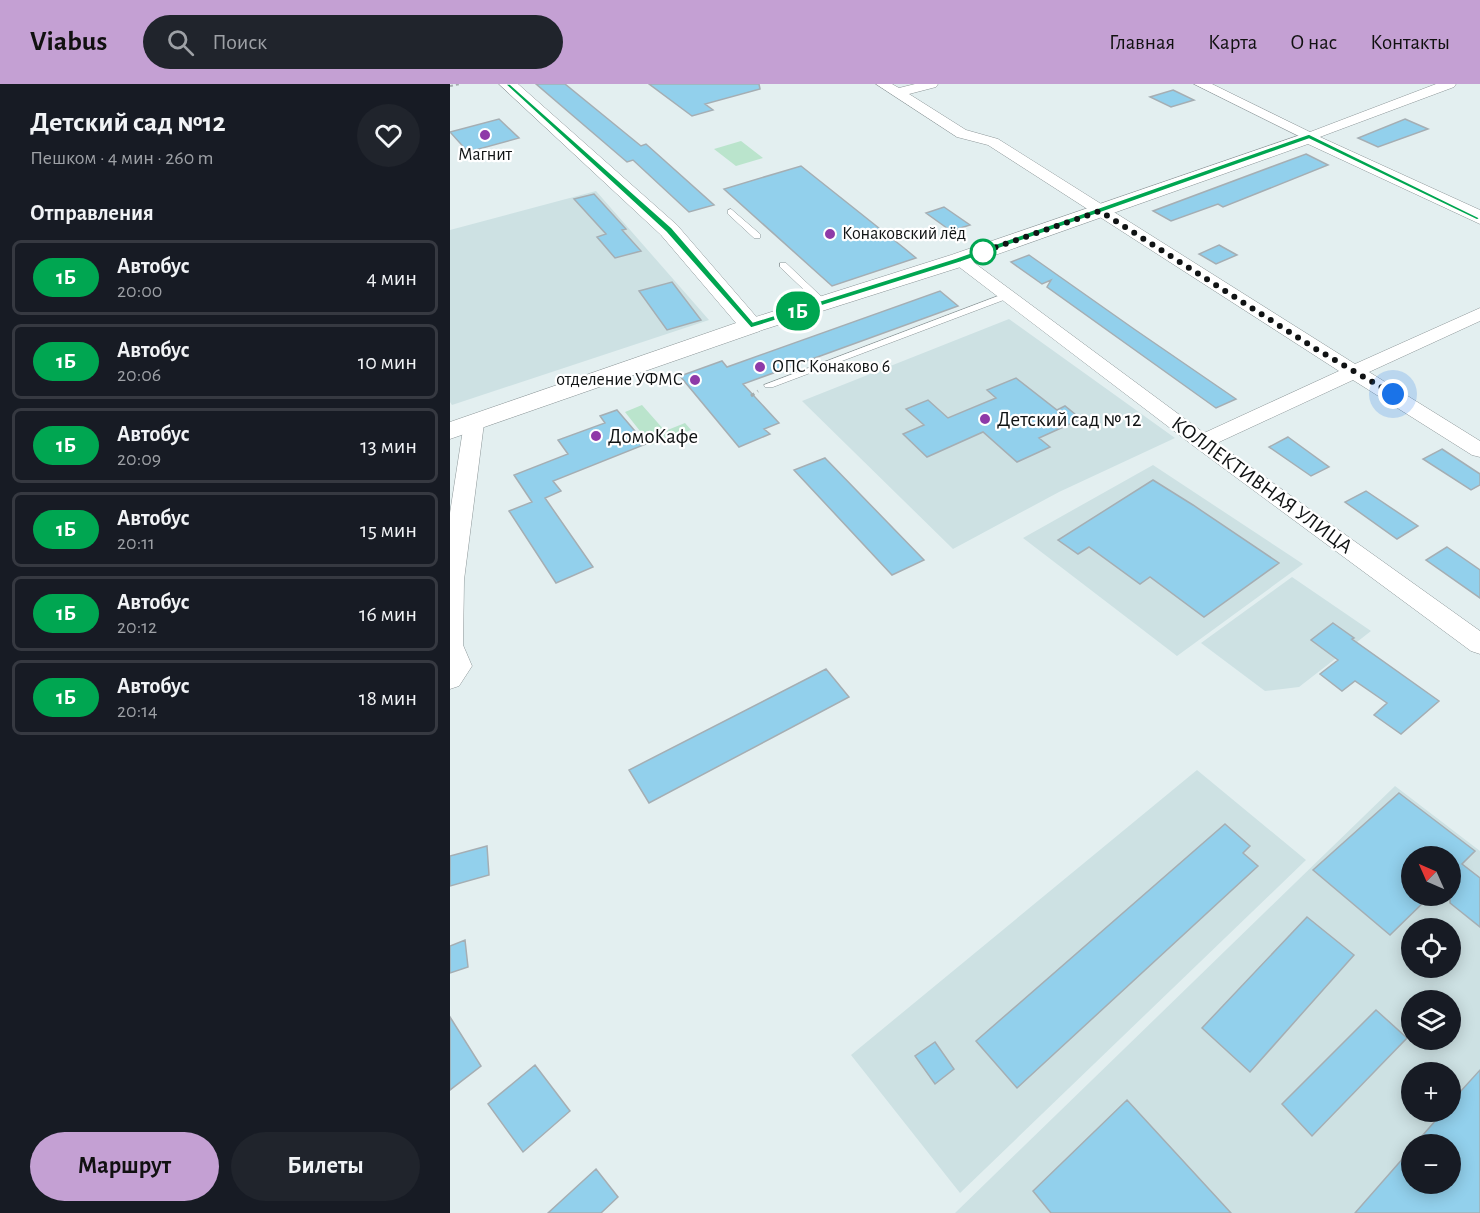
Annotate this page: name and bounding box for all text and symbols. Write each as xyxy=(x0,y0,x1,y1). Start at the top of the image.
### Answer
search box xyxy=(143,15,563,69)
icon: search xyxy=(164,26,197,59)
text: Viabus xyxy=(30,28,107,56)
text: Поиск xyxy=(212,31,267,53)
text: Главная xyxy=(1109,32,1175,53)
text: Карта xyxy=(1208,32,1257,53)
text: О нас xyxy=(1290,32,1337,53)
text: Контакты xyxy=(1370,32,1450,53)
button: heart xyxy=(357,104,420,167)
text: Детский сад №12 xyxy=(30,109,226,137)
marker: Магнит xyxy=(478,128,492,142)
place label: Магнит xyxy=(458,146,513,164)
text: Пешком · 4 мин · 260 m xyxy=(30,148,214,168)
text: Отправления xyxy=(30,202,154,224)
place label: Конаковский лёд xyxy=(842,225,966,243)
marker: Конаковский лёд xyxy=(823,227,837,241)
unlabelled marker xyxy=(970,239,996,265)
text: Автобус xyxy=(117,255,190,277)
text: 1Б xyxy=(56,267,76,288)
text: 4 мин xyxy=(366,267,417,289)
text: 20:00 xyxy=(117,281,162,301)
line badge: 1Б xyxy=(771,292,825,330)
text: 1Б xyxy=(788,301,808,322)
text: Автобус xyxy=(117,339,190,361)
text: 1Б xyxy=(56,351,76,372)
text: 10 мин xyxy=(358,351,417,373)
place label: ОПС Конаково 6 xyxy=(772,358,890,376)
marker: ОПС Конаково 6 xyxy=(753,360,767,374)
text: 20:06 xyxy=(117,365,161,385)
place label: отделение УФМС xyxy=(556,371,683,389)
marker: отделение УФМС xyxy=(688,373,702,387)
your location xyxy=(1378,379,1408,409)
place label: Детский сад № 12 xyxy=(997,409,1142,430)
marker: Детский сад № 12 xyxy=(978,412,992,426)
street label: КОЛЛЕКТИВНАЯ УЛИЦА xyxy=(1168,412,1356,558)
text: Автобус xyxy=(117,423,190,445)
place label: ДомоКафе xyxy=(608,426,698,447)
marker: ДомоКафе xyxy=(589,429,603,443)
text: 1Б xyxy=(56,435,76,456)
text: 13 мин xyxy=(360,435,417,457)
text: 20:09 xyxy=(117,449,161,469)
text: Автобус xyxy=(117,507,190,529)
text: 1Б xyxy=(56,519,76,540)
text: 15 мин xyxy=(360,519,417,541)
text: 20:11 xyxy=(117,533,155,553)
text: Автобус xyxy=(117,591,190,613)
text: 1Б xyxy=(56,603,76,624)
text: 16 мин xyxy=(359,603,417,625)
text: 20:12 xyxy=(117,617,157,637)
text: Автобус xyxy=(117,675,190,697)
text: 1Б xyxy=(56,687,76,708)
text: 18 мин xyxy=(359,687,417,709)
text: 20:14 xyxy=(117,701,158,721)
north arrow xyxy=(1401,846,1461,906)
map controls xyxy=(1401,846,1461,1194)
button: locate xyxy=(1401,918,1461,978)
button: layers xyxy=(1401,990,1461,1050)
button: + xyxy=(1401,1062,1461,1122)
button: Маршрут xyxy=(30,1132,219,1201)
button: Билеты xyxy=(231,1132,420,1201)
button: − xyxy=(1401,1134,1461,1194)

